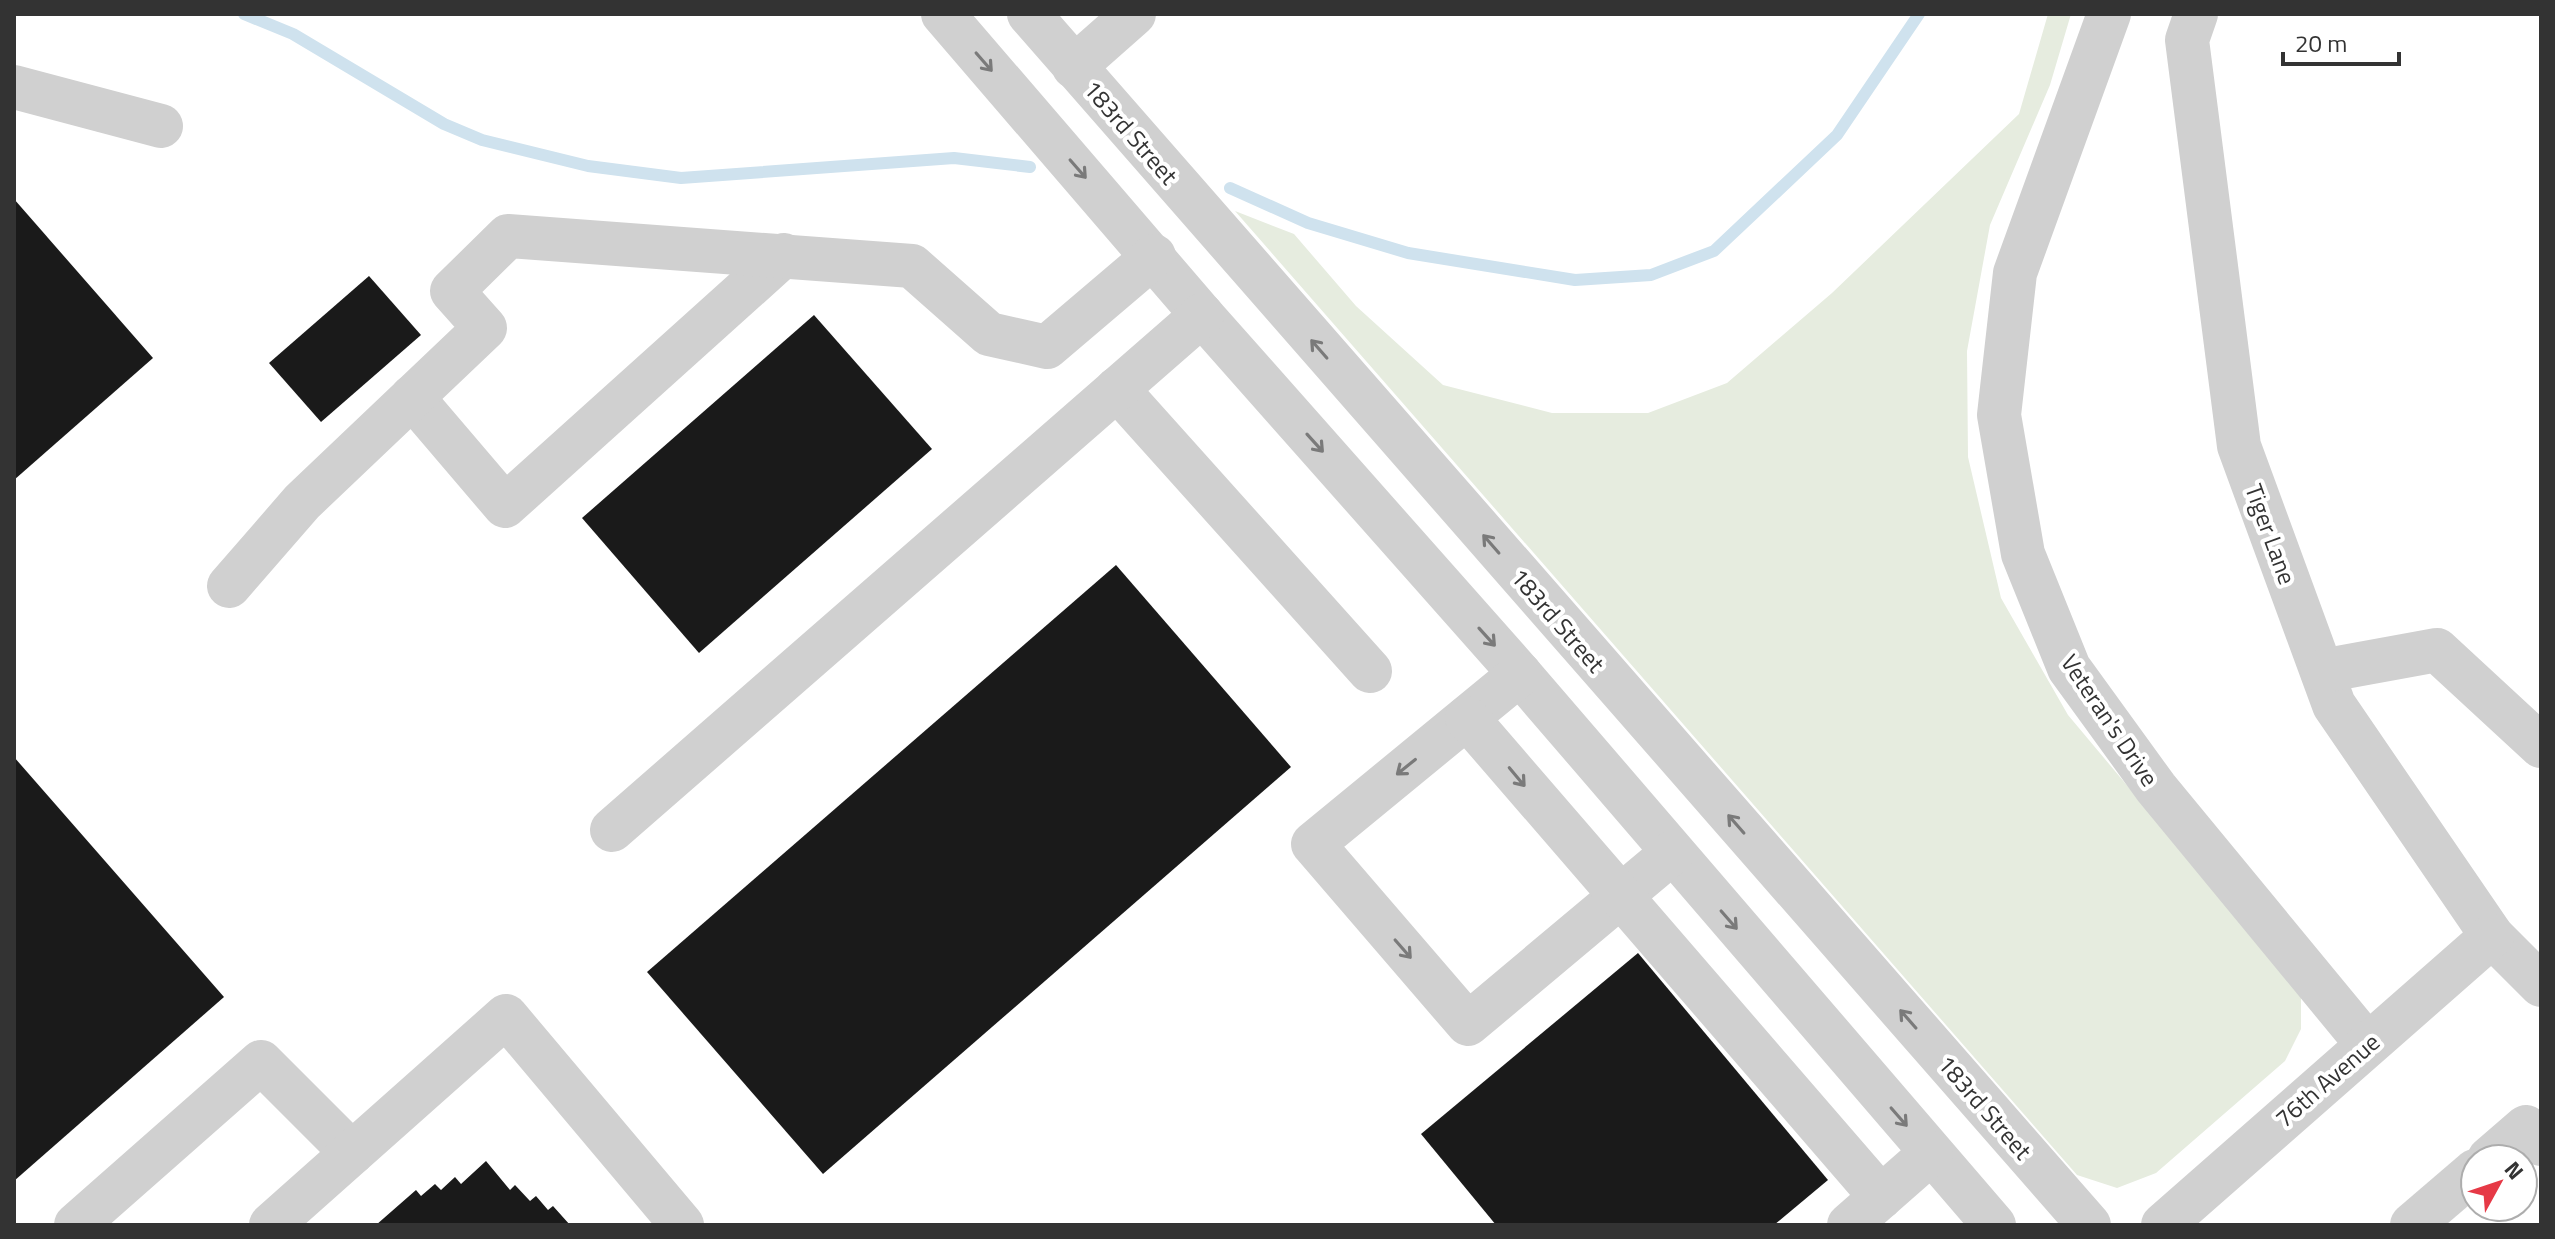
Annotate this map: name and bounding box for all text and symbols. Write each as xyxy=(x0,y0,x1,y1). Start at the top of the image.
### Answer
scale bar xyxy=(2283,16,2399,66)
text: 20 m xyxy=(2295,25,2347,61)
one-way arrow xyxy=(975,52,993,72)
street label: 183rd Street xyxy=(1075,72,1187,193)
one-way arrow xyxy=(1068,158,1086,178)
one-way arrow xyxy=(1311,339,1329,359)
one-way arrow xyxy=(1306,432,1324,452)
street label: Tiger Lane xyxy=(2236,479,2306,589)
one-way arrow xyxy=(1482,535,1500,555)
street label: 183rd Street xyxy=(1502,560,1614,681)
one-way arrow xyxy=(1478,627,1496,647)
street label: Veteran's Drive xyxy=(2052,647,2168,793)
one-way arrow xyxy=(1397,758,1417,776)
one-way arrow xyxy=(1508,766,1526,787)
one-way arrow xyxy=(1727,814,1745,834)
one-way arrow xyxy=(1720,909,1738,929)
one-way arrow xyxy=(1394,938,1412,959)
one-way arrow xyxy=(1899,1010,1917,1030)
street label: 76th Avenue xyxy=(2267,1024,2387,1136)
street label: 183rd Street xyxy=(1929,1047,2041,1168)
one-way arrow xyxy=(1890,1106,1908,1126)
north arrow xyxy=(2459,1143,2539,1223)
text: N xyxy=(2496,1153,2532,1187)

